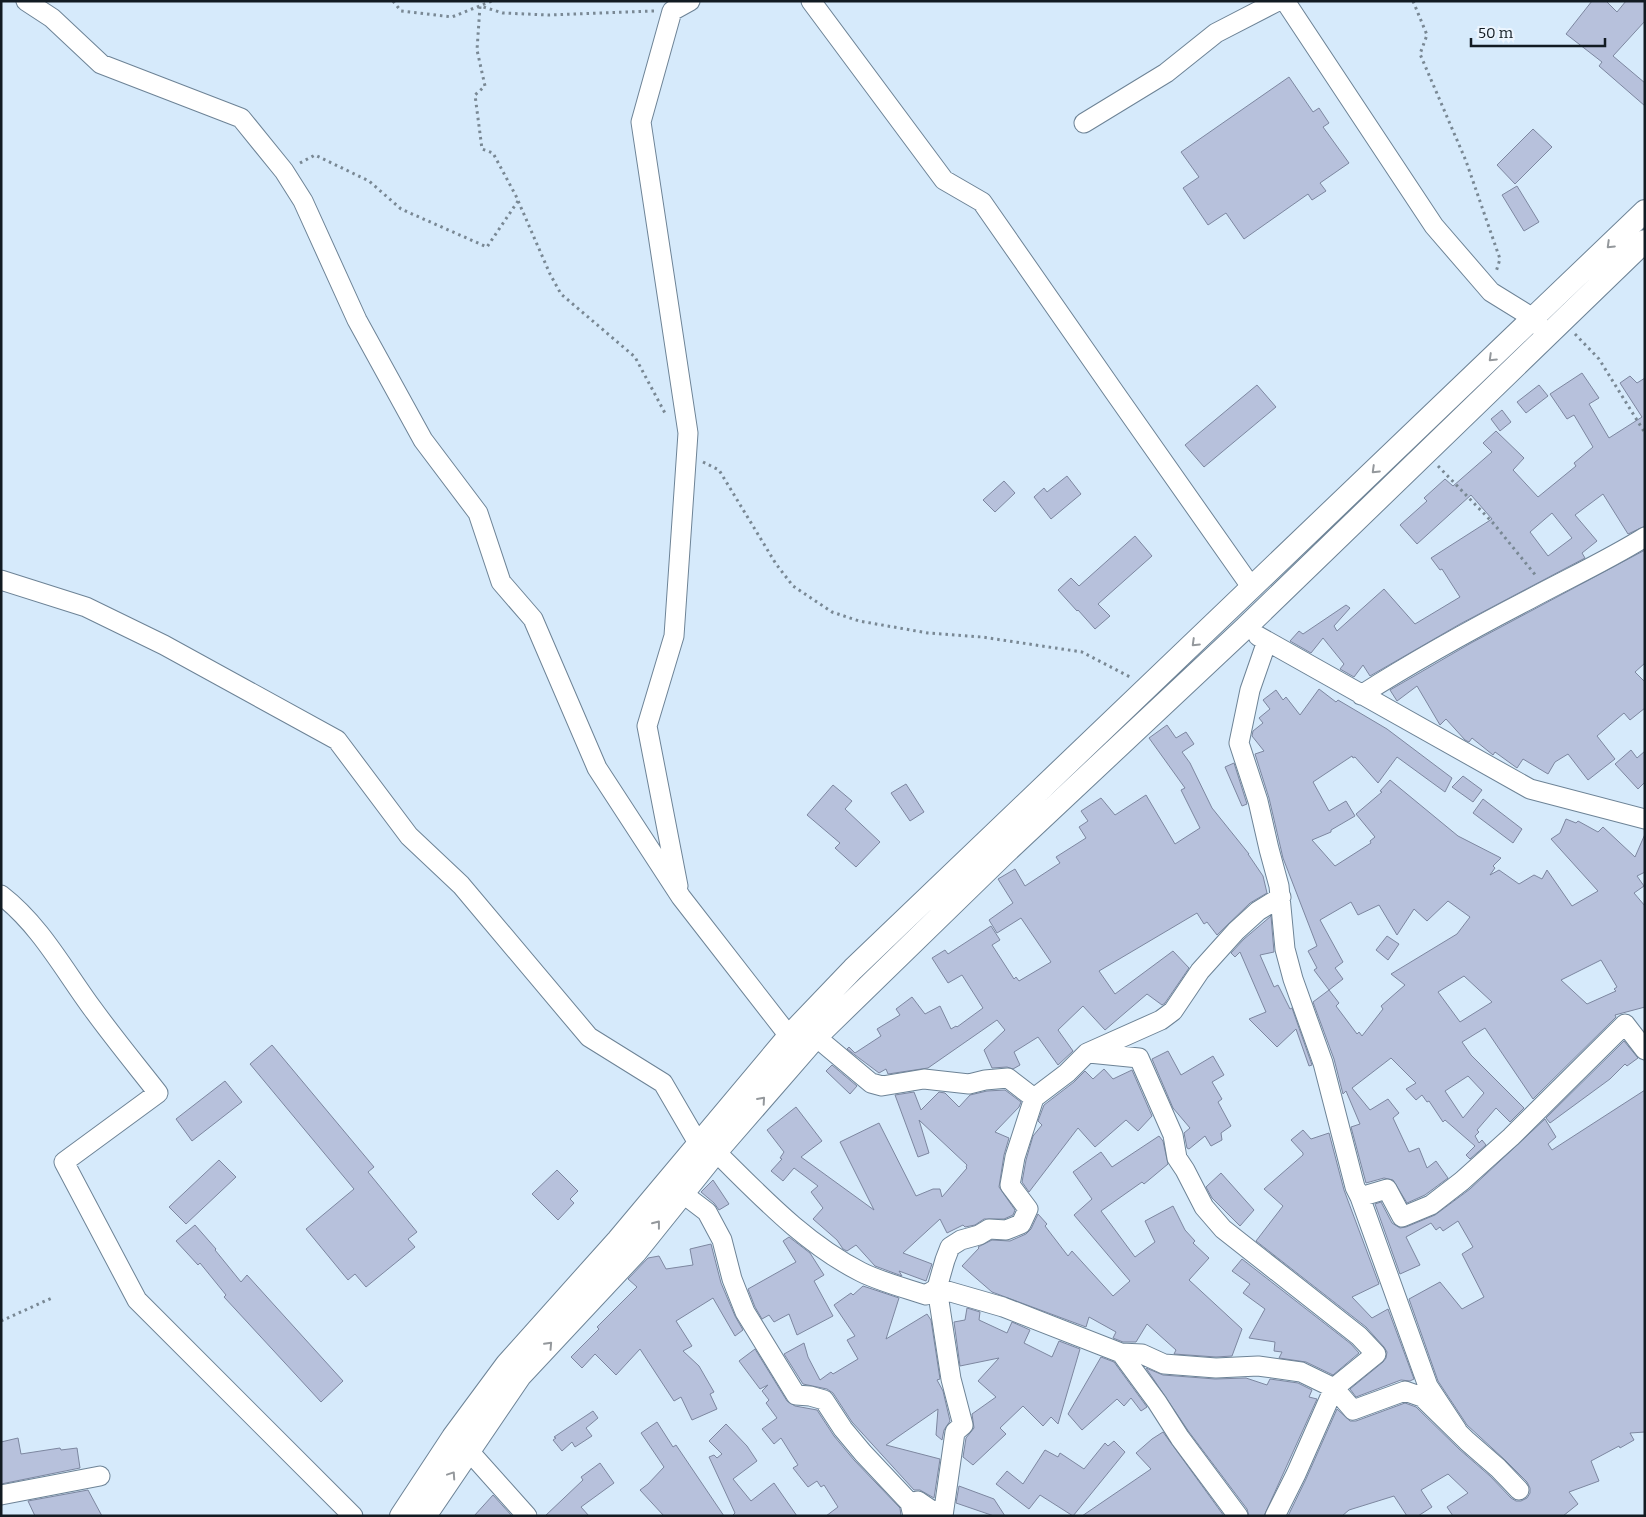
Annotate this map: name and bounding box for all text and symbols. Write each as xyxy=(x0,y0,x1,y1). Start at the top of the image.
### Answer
scale bar xyxy=(1471,15,1605,47)
text: 50 m xyxy=(1478,24,1514,42)
one-way arrow xyxy=(1606,239,1615,248)
one-way arrow xyxy=(1489,352,1498,361)
one-way arrow xyxy=(1372,464,1381,473)
one-way arrow xyxy=(1191,637,1200,646)
one-way arrow xyxy=(756,1097,765,1106)
one-way arrow xyxy=(652,1221,661,1230)
one-way arrow xyxy=(543,1342,552,1351)
one-way arrow xyxy=(446,1471,455,1481)

